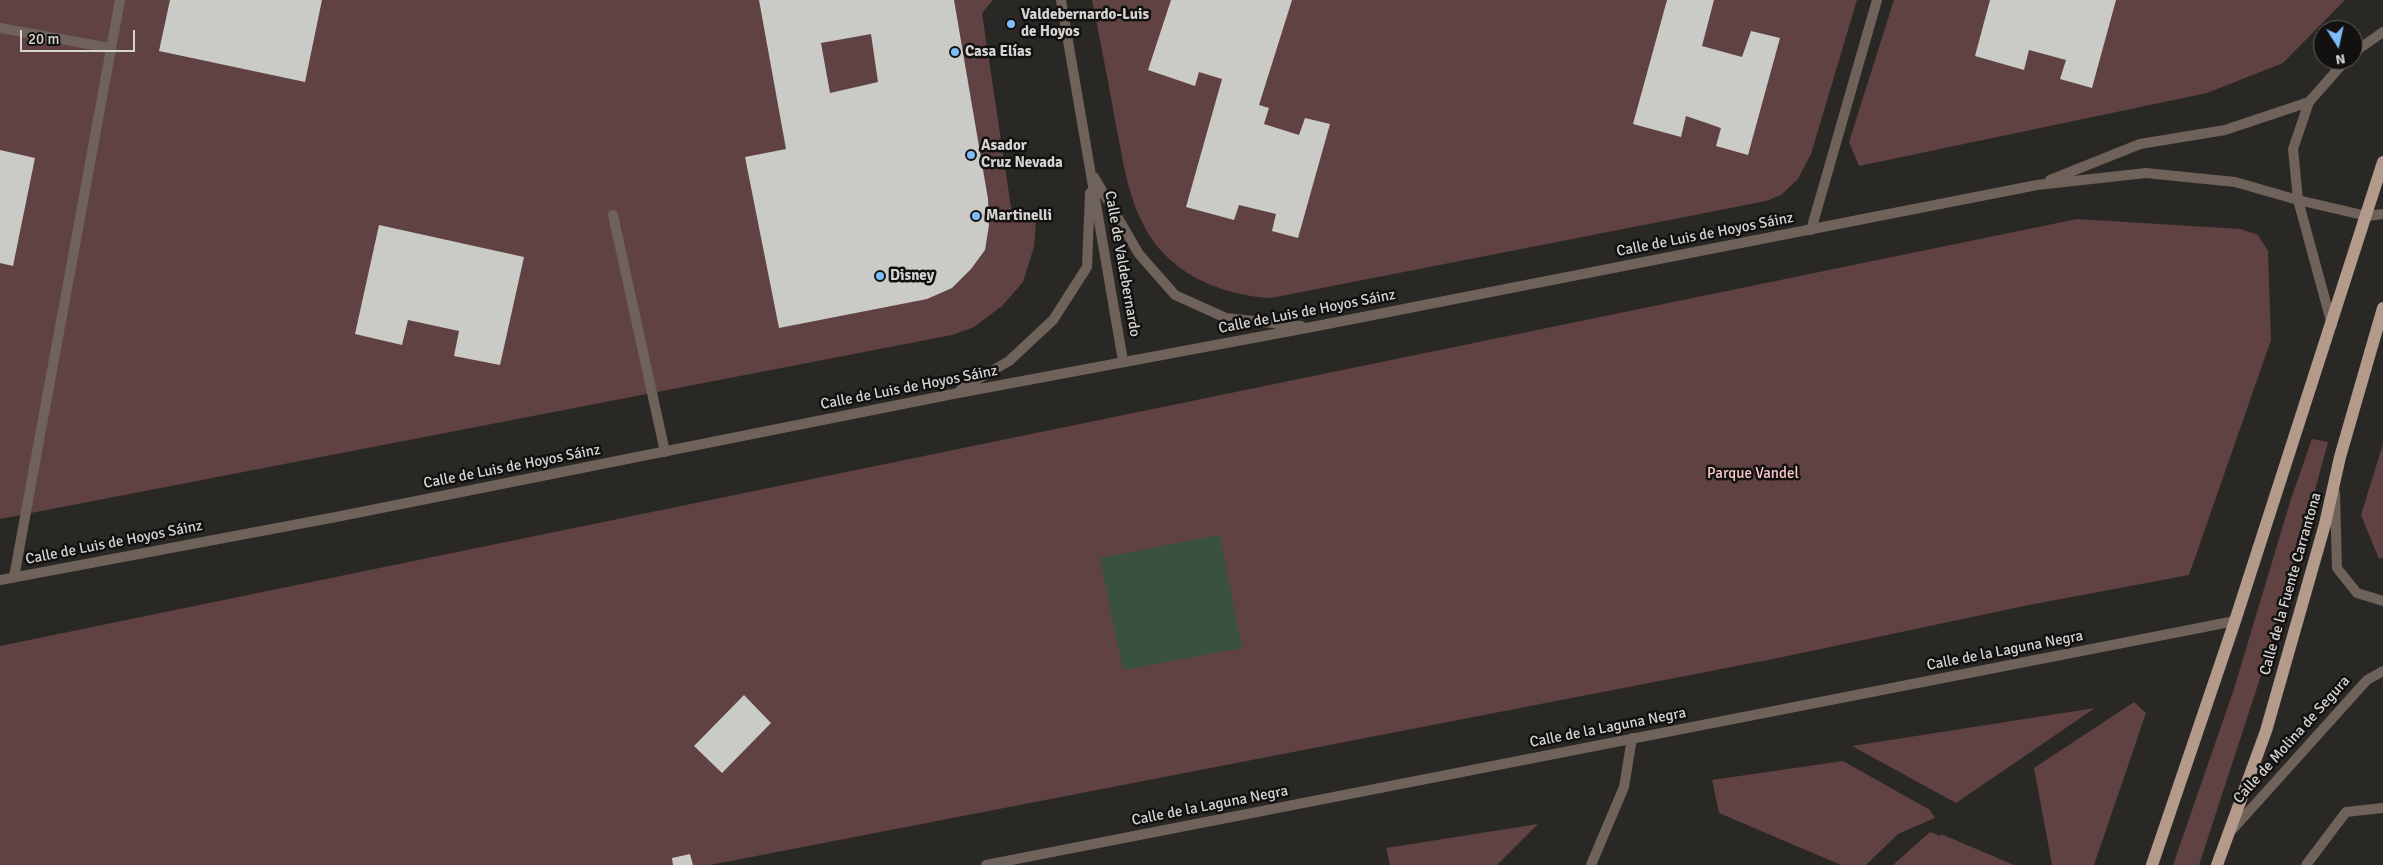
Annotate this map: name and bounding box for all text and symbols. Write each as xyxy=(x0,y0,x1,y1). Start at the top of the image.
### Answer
place label: Valdebernardo-Luis de Hoyos xyxy=(1021,6,1149,41)
marker: Valdebernardo-Luis de Hoyos xyxy=(1005,18,1017,30)
scale bar xyxy=(22,20,138,52)
north arrow xyxy=(2313,20,2363,70)
text: 20 m xyxy=(28,30,59,48)
place label: Casa Elías xyxy=(965,43,1031,61)
marker: Casa Elías xyxy=(949,46,961,58)
text: N xyxy=(2334,50,2347,68)
place label: Asador Cruz Nevada xyxy=(981,137,1063,172)
marker: Asador Cruz Nevada xyxy=(965,149,977,161)
street label: Calle de Valdebernardo xyxy=(1100,190,1144,338)
place label: Martinelli xyxy=(986,207,1052,225)
street label: Calle de Luis de Hoyos Sáinz xyxy=(1615,209,1795,261)
marker: Martinelli xyxy=(970,210,982,222)
place label: Disney xyxy=(890,267,934,285)
marker: Disney xyxy=(874,270,886,282)
street label: Calle de Luis de Hoyos Sáinz xyxy=(1217,286,1397,338)
street label: Calle de Luis de Hoyos Sáinz xyxy=(819,362,999,414)
street label: Calle de Luis de Hoyos Sáinz xyxy=(422,441,602,493)
park label: Parque Vandel xyxy=(1707,465,1799,483)
street label: Calle de la Fuente Carrantona xyxy=(2256,491,2326,677)
street label: Calle de Luis de Hoyos Sáinz xyxy=(24,517,204,569)
street label: Calle de la Laguna Negra xyxy=(1925,627,2085,675)
street label: Calle de Molina de Segura xyxy=(2230,672,2354,808)
street label: Calle de la Laguna Negra xyxy=(1528,704,1688,752)
street label: Calle de la Laguna Negra xyxy=(1130,782,1290,830)

